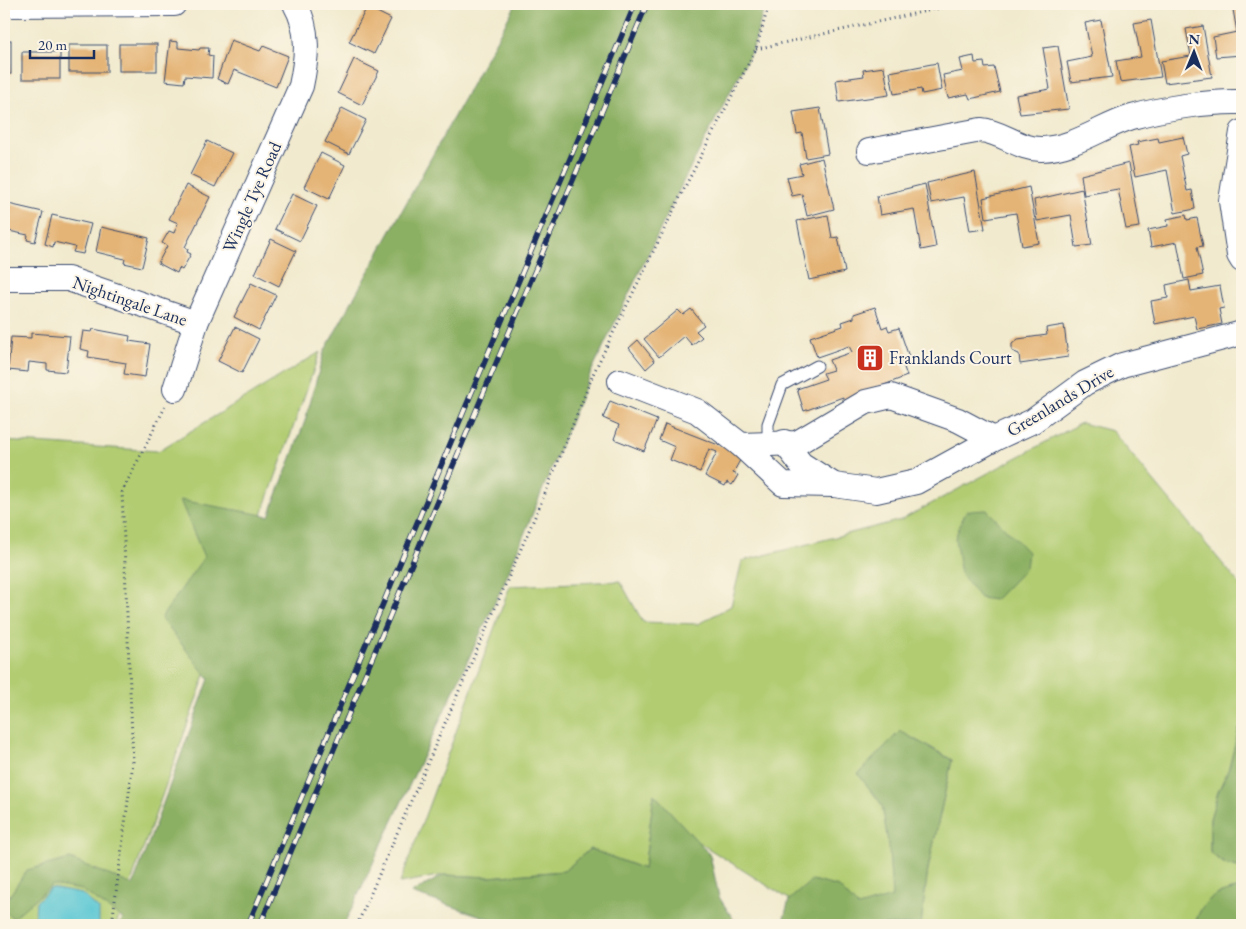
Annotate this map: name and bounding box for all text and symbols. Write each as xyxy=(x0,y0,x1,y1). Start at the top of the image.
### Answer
scale bar xyxy=(30,28,94,60)
north arrow xyxy=(1168,28,1218,78)
text: N xyxy=(1188,30,1201,48)
text: 20 m xyxy=(38,35,67,54)
street label: Wingle Tye Road xyxy=(217,137,287,256)
street label: Nightingale Lane xyxy=(70,270,190,331)
building icon: Franklands Court xyxy=(855,343,885,373)
place label: Franklands Court xyxy=(889,346,1012,369)
street label: Greenlands Drive xyxy=(1002,360,1117,441)

